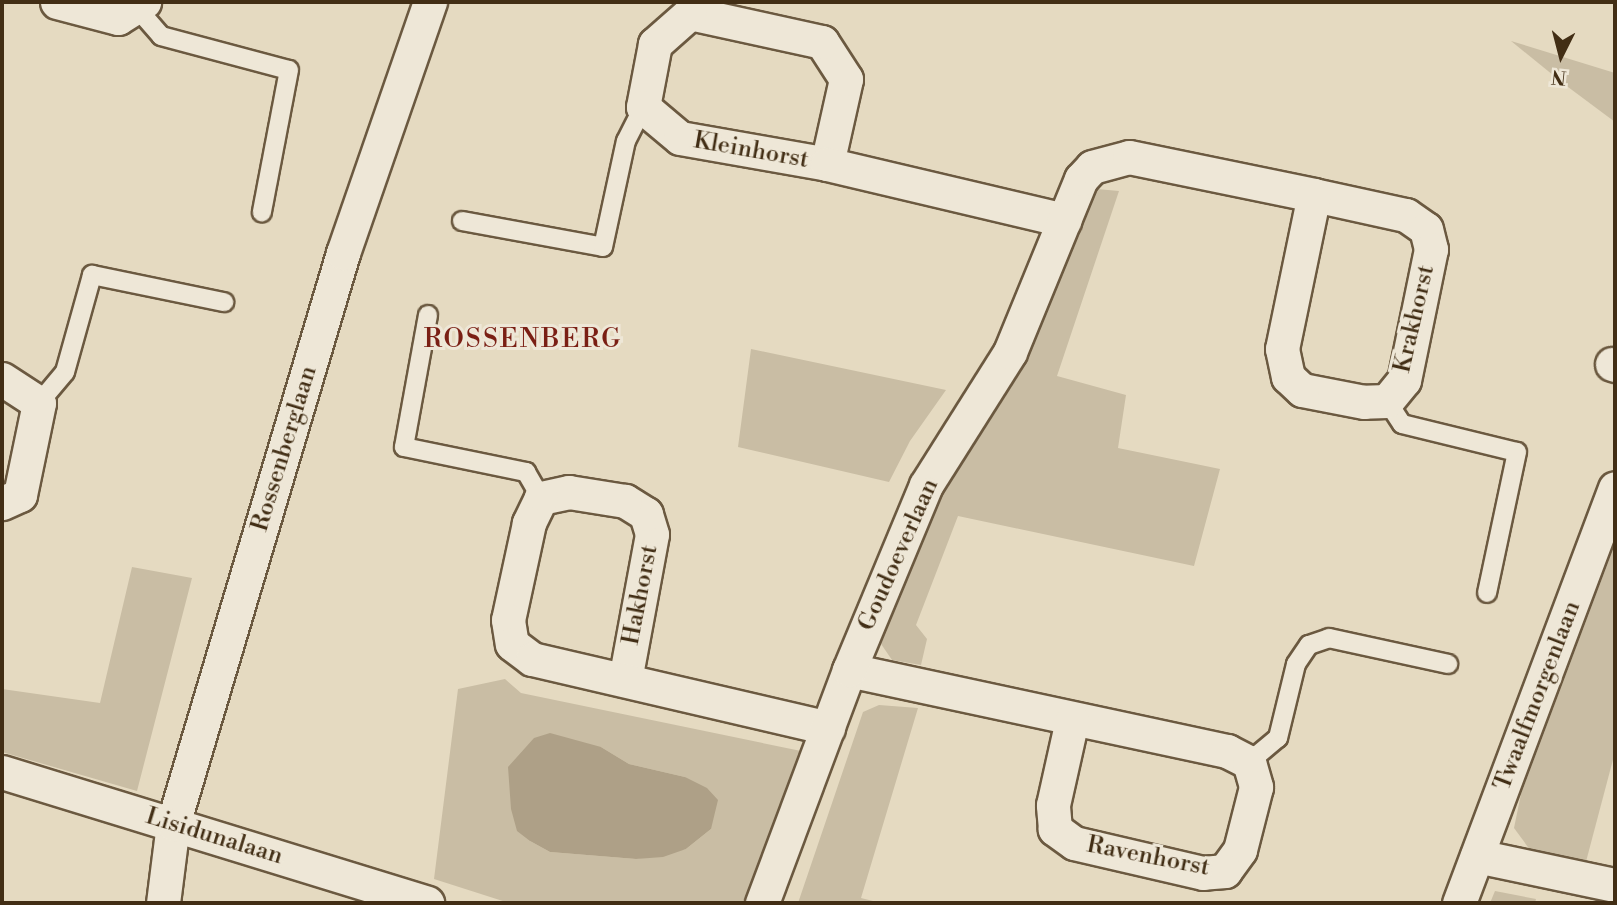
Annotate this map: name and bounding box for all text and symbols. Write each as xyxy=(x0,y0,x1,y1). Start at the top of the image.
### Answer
north arrow xyxy=(1526,21,1596,91)
text: N xyxy=(1550,64,1568,90)
street label: Kleinhorst xyxy=(691,127,811,175)
street label: Krakhorst xyxy=(1389,262,1441,376)
district label: ROSSENBERG xyxy=(425,324,621,356)
street label: Rossenberglaan xyxy=(246,363,324,535)
street label: Goudoeverlaan xyxy=(853,475,945,635)
street label: Hakhorst xyxy=(617,543,665,647)
street label: Twaalfmorgenlaan xyxy=(1489,597,1587,795)
street label: Lisidunalaan xyxy=(142,803,286,871)
street label: Ravenhorst xyxy=(1084,831,1212,883)

